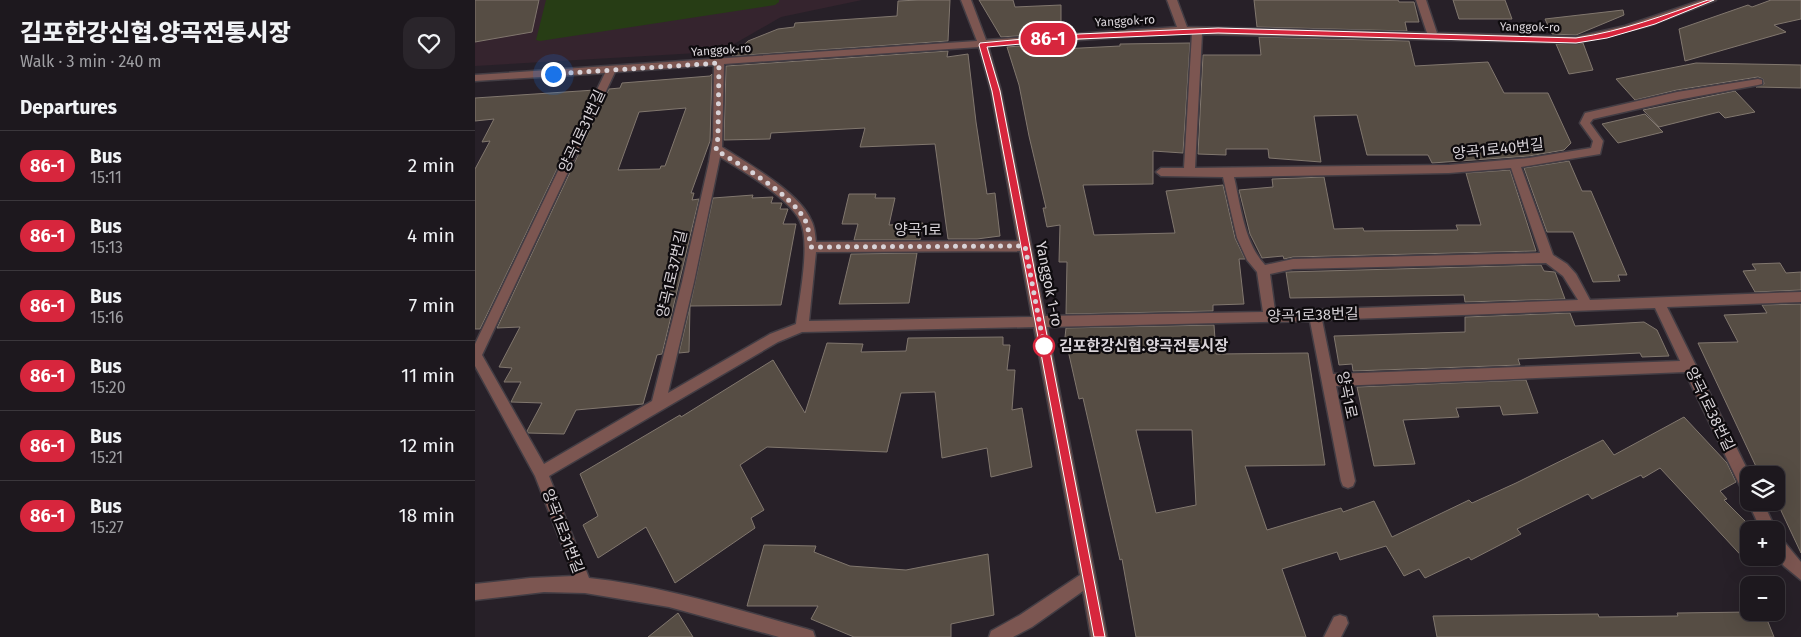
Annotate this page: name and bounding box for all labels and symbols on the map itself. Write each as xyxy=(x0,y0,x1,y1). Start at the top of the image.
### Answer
street label: Yanggok-ro xyxy=(1094,12,1156,30)
street label: Yanggok-ro xyxy=(1500,19,1560,35)
line badge: 86-1 xyxy=(1013,23,1083,55)
street label: Yanggok-ro xyxy=(690,41,752,59)
your location xyxy=(541,62,566,87)
street label: 양곡1로31번길 xyxy=(555,87,609,175)
street label: 양곡1로40번길 xyxy=(1451,135,1545,163)
street label: 양곡1로 xyxy=(894,221,942,239)
street label: 양곡1로37번길 xyxy=(653,228,691,320)
street label: Yanggok 1-ro xyxy=(1032,240,1066,328)
street label: 양곡1로38번길 xyxy=(1267,304,1359,326)
marker: 김포한강신협.양곡전통시장 xyxy=(1033,335,1055,357)
place label: 김포한강신협.양곡전통시장 xyxy=(1059,337,1228,355)
street label: 양곡1로38번길 xyxy=(1682,364,1738,454)
street label: 양곡1로 xyxy=(1333,370,1361,420)
street label: 양곡1로31번길 xyxy=(539,486,587,576)

